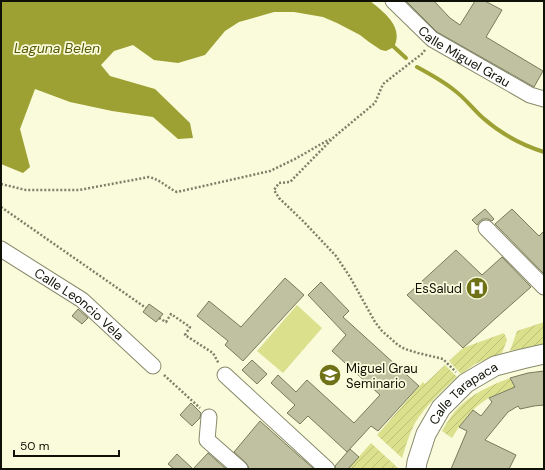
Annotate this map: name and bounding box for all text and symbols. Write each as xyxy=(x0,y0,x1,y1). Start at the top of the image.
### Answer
street label: Calle Miguel Grau xyxy=(414,22,513,91)
water label: Laguna Belen xyxy=(14,39,100,57)
street label: Calle Leoncio Vela xyxy=(31,264,128,344)
hospital icon: EsSalud xyxy=(464,275,490,301)
place label: EsSalud xyxy=(415,280,462,297)
street label: Calle Tarapaca xyxy=(425,358,501,428)
place label: Miguel Grau Seminario xyxy=(346,360,418,392)
school or university icon: Miguel Grau Seminario xyxy=(317,362,343,388)
scale bar xyxy=(14,432,119,458)
text: 50 m xyxy=(20,438,49,454)

